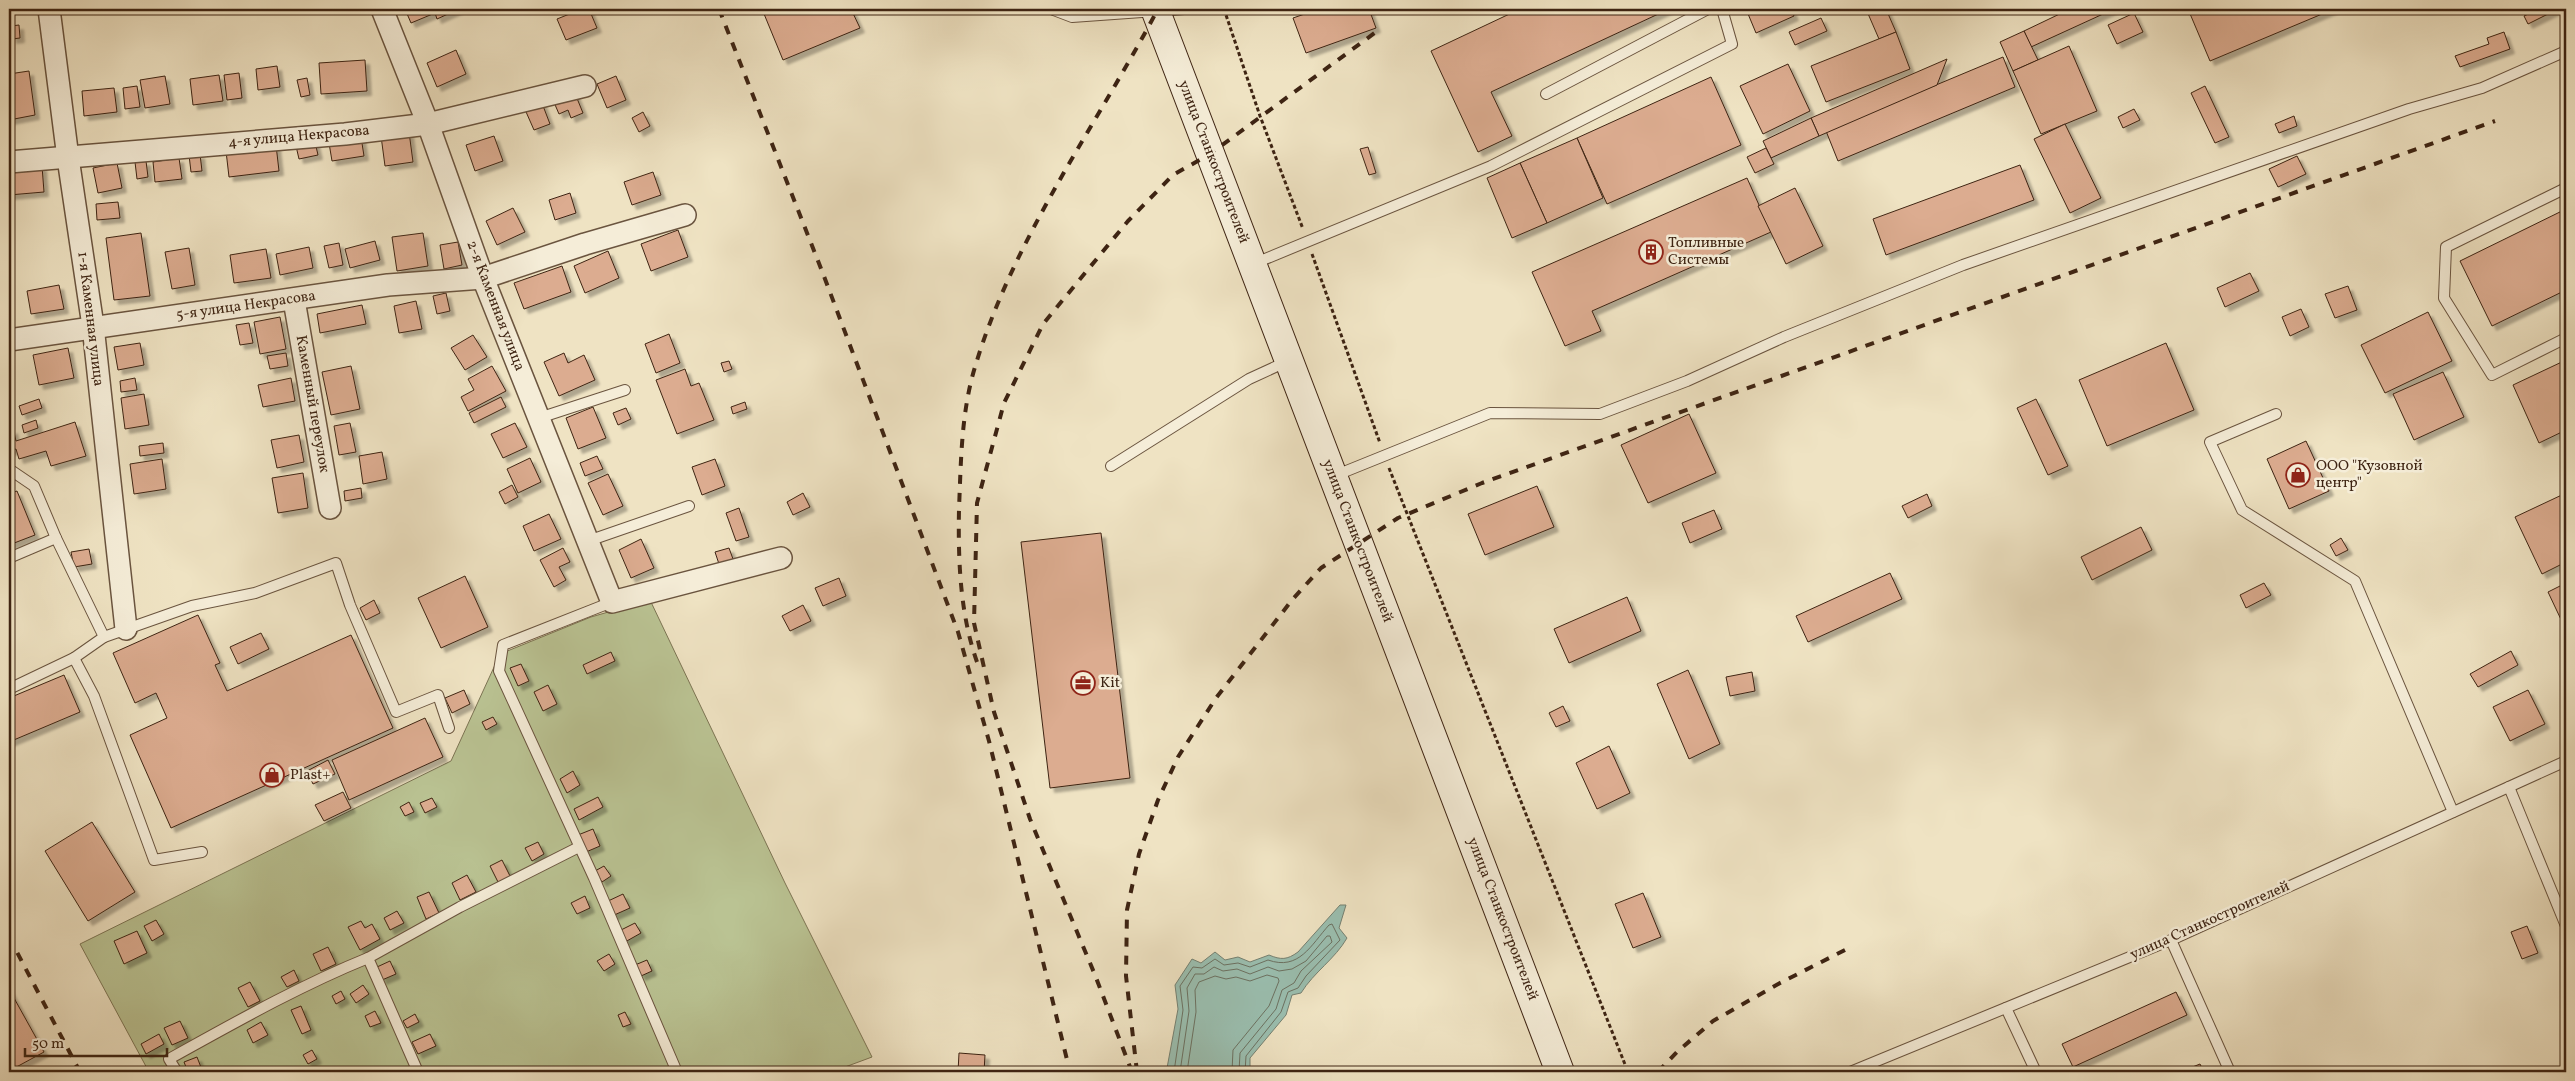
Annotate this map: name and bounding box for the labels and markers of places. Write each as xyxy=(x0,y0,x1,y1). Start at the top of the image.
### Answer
place label: Топливные Системы xyxy=(1668,233,1744,271)
building icon: Топливные Системы xyxy=(1638,239,1664,265)
place label: ООО "Кузовной центр" xyxy=(2316,456,2423,494)
shop icon: ООО "Кузовной центр" xyxy=(2285,462,2311,488)
office icon: Kit xyxy=(1070,670,1096,696)
place label: Kit xyxy=(1100,673,1120,694)
shop icon: Plast+ xyxy=(259,762,285,788)
place label: Plast+ xyxy=(290,765,331,786)

